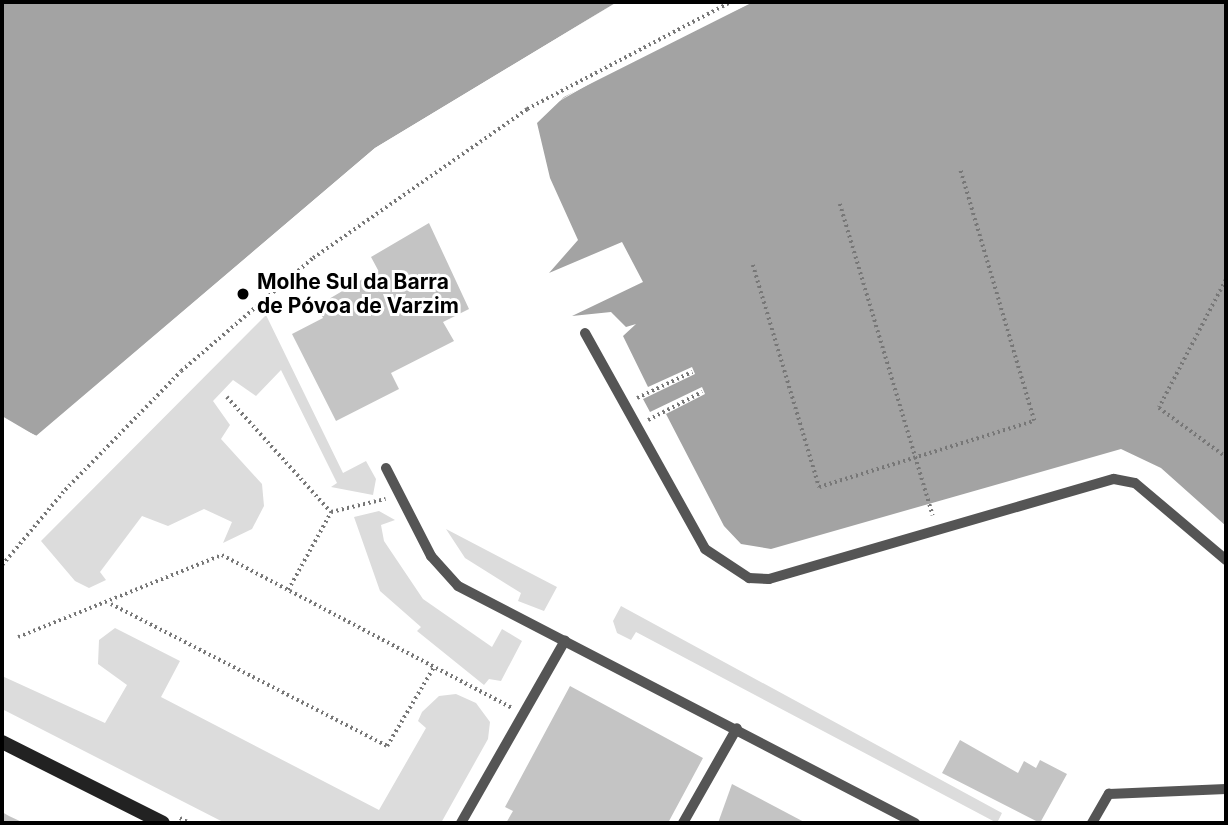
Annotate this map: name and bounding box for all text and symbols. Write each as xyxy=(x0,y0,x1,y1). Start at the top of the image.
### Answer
place label: Molhe Sul da Barra de Póvoa de Varzim xyxy=(257,269,459,319)
marker: Molhe Sul da Barra de Póvoa de Varzim xyxy=(235,286,251,302)

